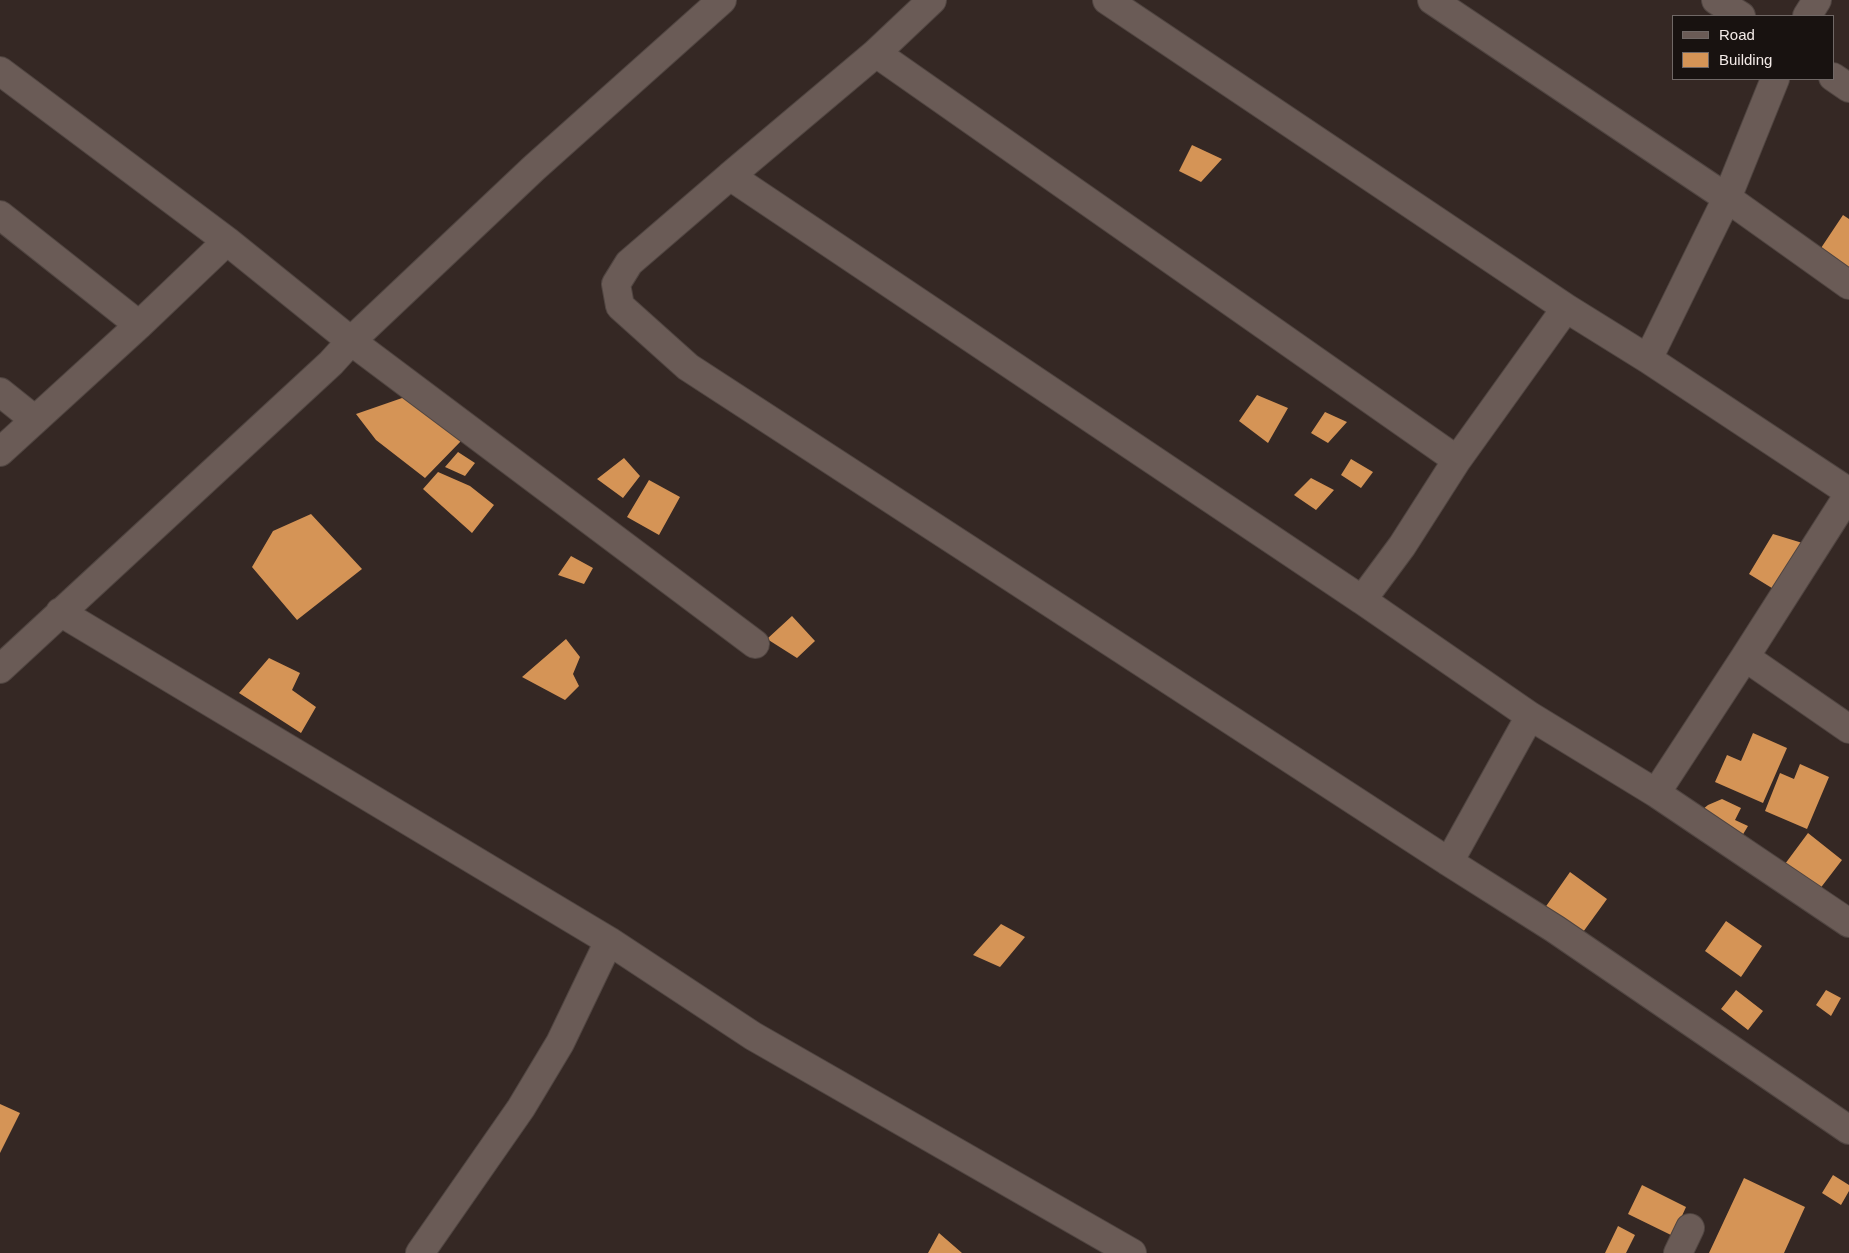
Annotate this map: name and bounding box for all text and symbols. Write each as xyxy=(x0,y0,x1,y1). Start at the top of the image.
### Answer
legend xyxy=(1672,15,1834,80)
text: Road xyxy=(1719,26,1755,43)
text: Building xyxy=(1719,51,1772,68)

